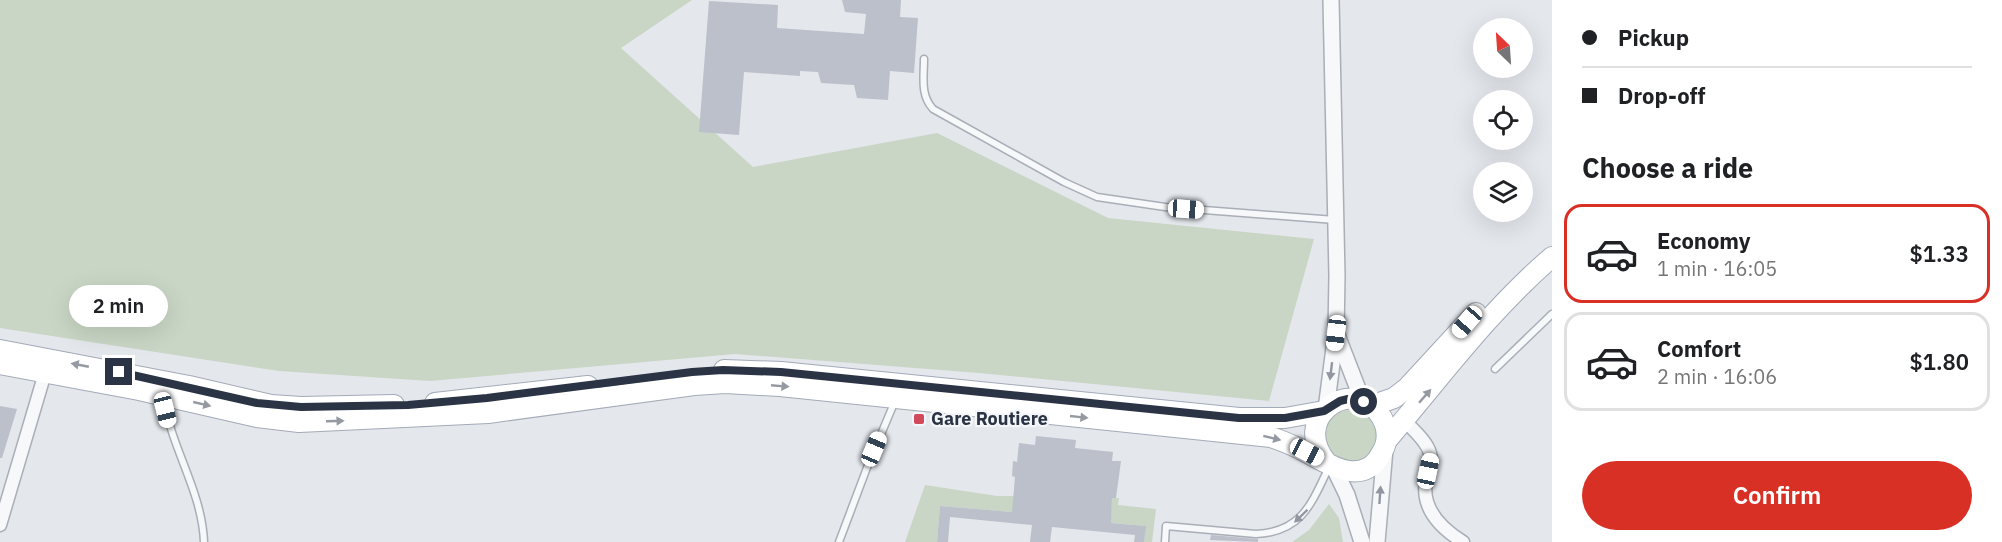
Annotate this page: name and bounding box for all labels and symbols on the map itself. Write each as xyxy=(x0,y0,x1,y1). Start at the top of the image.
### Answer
north arrow xyxy=(1473,18,1533,78)
car xyxy=(1167,199,1205,219)
callout: 2 min xyxy=(70,285,168,327)
car xyxy=(1448,303,1486,341)
car xyxy=(1325,314,1347,352)
route end xyxy=(105,358,132,385)
one-way arrow xyxy=(70,360,89,369)
one-way arrow xyxy=(1327,361,1336,380)
one-way arrow xyxy=(771,382,790,391)
route start xyxy=(1350,388,1377,415)
one-way arrow xyxy=(1418,389,1431,404)
car xyxy=(152,390,178,430)
one-way arrow xyxy=(192,400,211,409)
place label: Gare Routiere xyxy=(931,407,1048,430)
marker: Gare Routiere xyxy=(912,412,926,426)
one-way arrow xyxy=(1069,412,1088,422)
one-way arrow xyxy=(326,416,345,425)
car xyxy=(859,429,889,469)
one-way arrow xyxy=(1263,434,1281,444)
car xyxy=(1287,436,1327,468)
car xyxy=(1415,452,1441,490)
one-way arrow xyxy=(1375,486,1385,505)
one-way arrow xyxy=(1294,509,1309,522)

